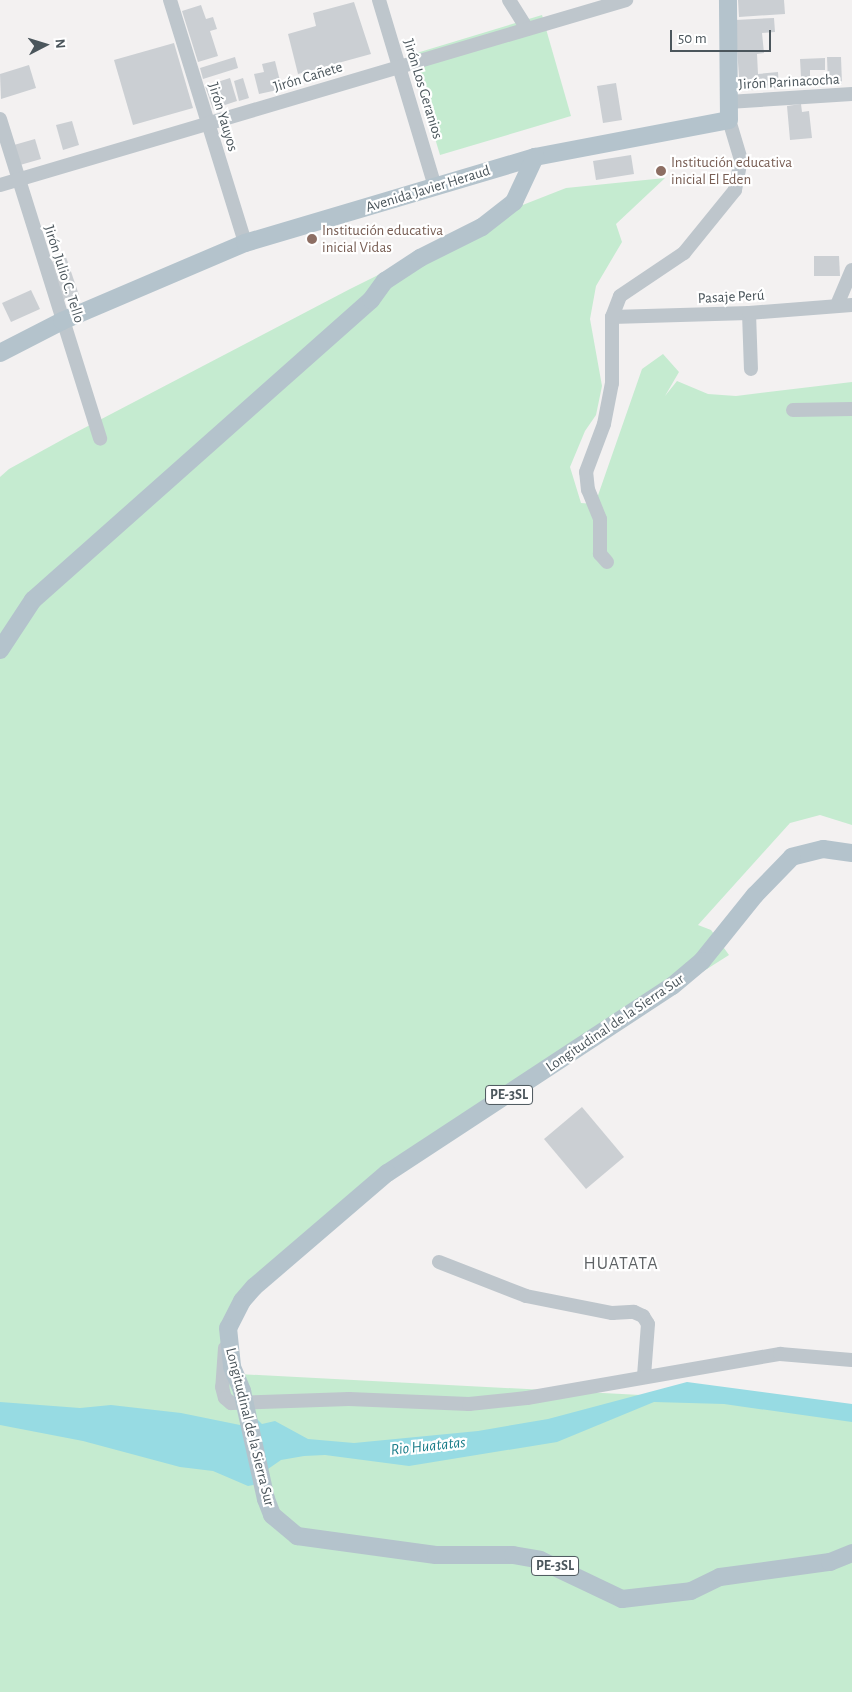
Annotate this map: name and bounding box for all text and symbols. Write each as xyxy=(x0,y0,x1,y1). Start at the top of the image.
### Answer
north arrow xyxy=(20,20,70,70)
scale bar xyxy=(672,20,773,52)
text: 50 m xyxy=(678,31,707,46)
street label: Jirón Los Geranios xyxy=(399,37,447,141)
text: N xyxy=(53,38,67,49)
street label: Jirón Cañete xyxy=(271,58,345,96)
street label: Jirón Parinacocha xyxy=(738,70,840,94)
street label: Jirón Yauyos xyxy=(204,80,242,154)
place label: Institución educativa inicial El Eden xyxy=(671,153,792,188)
street label: Avenida Javier Heraud xyxy=(364,162,492,216)
marker: Institución educativa inicial El Eden xyxy=(655,165,667,177)
place label: Institución educativa inicial Vidas xyxy=(322,221,443,256)
street label: Jirón Julio C. Tello xyxy=(40,223,88,325)
marker: Institución educativa inicial Vidas xyxy=(306,233,318,245)
street label: Pasaje Perú xyxy=(697,286,765,308)
street label: Longitudinal de la Sierra Sur xyxy=(542,970,688,1076)
road number: PE-3SL xyxy=(484,1084,534,1106)
district label: HUATATA xyxy=(583,1253,659,1275)
street label: Longitudinal de la Sierra Sur xyxy=(222,1346,278,1508)
water label: Rio Huatatas xyxy=(390,1433,466,1459)
road number: PE-3SL xyxy=(530,1554,580,1578)

